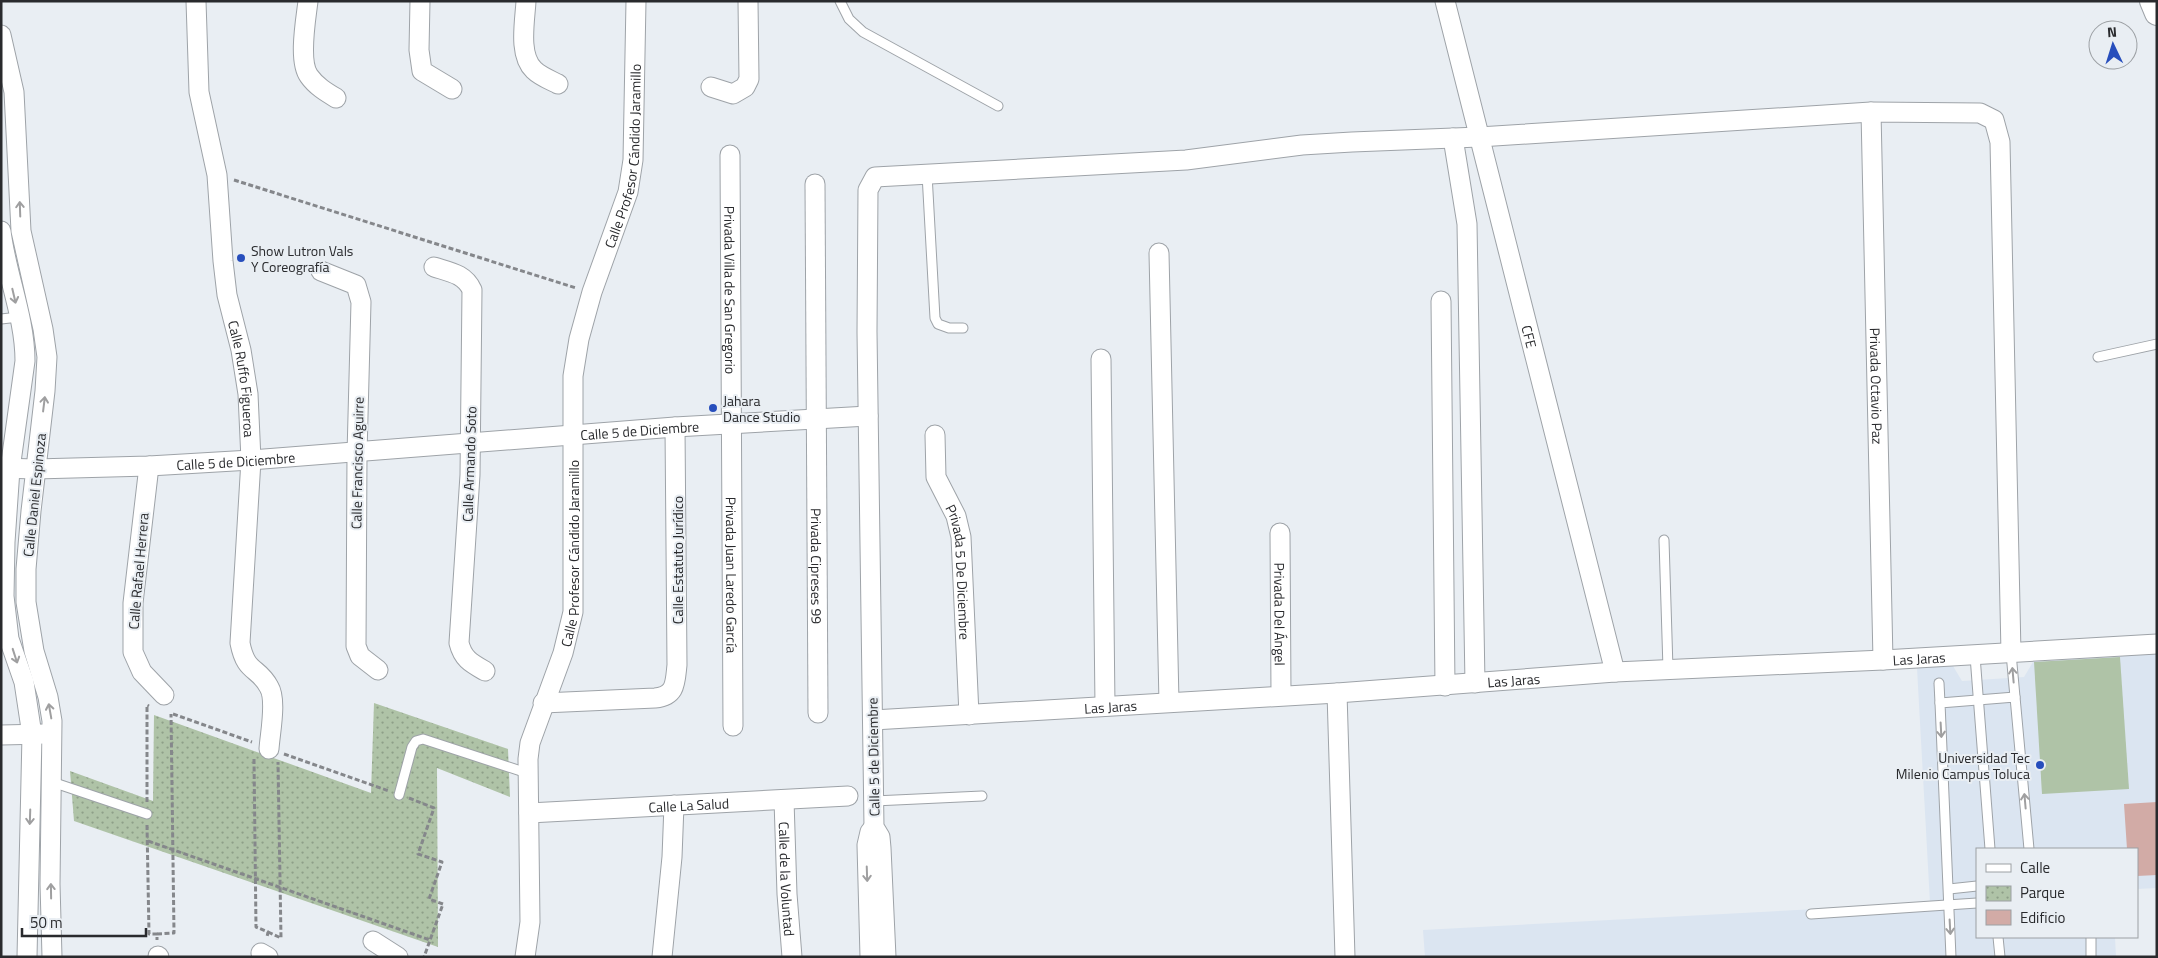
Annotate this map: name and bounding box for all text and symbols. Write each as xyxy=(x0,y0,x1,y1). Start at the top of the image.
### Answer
north arrow xyxy=(2088,20,2138,70)
text: N xyxy=(2106,21,2118,42)
street label: Calle Profesor Cándido Jaramillo xyxy=(598,64,645,251)
one-way arrow xyxy=(15,201,25,218)
street label: Privada Villa de San Gregorio xyxy=(720,206,742,374)
place label: Show Lutron Vals Y Coreografía xyxy=(251,240,353,277)
marker: Show Lutron Vals Y Coreografía xyxy=(235,252,247,264)
one-way arrow xyxy=(10,287,19,303)
street label: Calle Ruffo Figueroa xyxy=(223,318,260,438)
street label: CFE xyxy=(1517,323,1543,350)
street label: Privada Octavio Paz xyxy=(1865,327,1889,444)
place label: Jahara Dance Studio xyxy=(723,390,800,427)
one-way arrow xyxy=(39,396,49,412)
street label: Calle Francisco Aguirre xyxy=(345,397,369,529)
marker: Jahara Dance Studio xyxy=(707,402,719,414)
street label: Calle Armando Soto xyxy=(456,406,482,522)
street label: Calle 5 de Diciembre xyxy=(579,415,700,445)
street label: Calle Daniel Espinoza xyxy=(17,432,51,558)
street label: Calle 5 de Diciembre xyxy=(176,446,296,475)
street label: Calle Profesor Cándido Jaramillo xyxy=(554,460,584,649)
street label: Calle Estatuto Jurídico xyxy=(667,496,688,624)
street label: Privada Juan Laredo García xyxy=(721,497,743,653)
street label: Privada 5 De Diciembre xyxy=(941,500,976,640)
street label: Privada Cipreses 99 xyxy=(806,508,828,624)
street label: Calle Rafael Herrera xyxy=(122,512,154,630)
street label: Privada Del Ángel xyxy=(1270,562,1291,666)
street label: Las Jaras xyxy=(1892,646,1946,670)
one-way arrow xyxy=(11,648,20,664)
street label: Las Jaras xyxy=(1487,667,1541,692)
one-way arrow xyxy=(2009,667,2018,683)
street label: Las Jaras xyxy=(1084,694,1138,718)
street label: Calle 5 de Diciembre xyxy=(861,697,885,817)
one-way arrow xyxy=(45,703,55,719)
one-way arrow xyxy=(1937,722,1946,738)
place label: Universidad Tec Milenio Campus Toluca xyxy=(1896,747,2030,784)
marker: Universidad Tec Milenio Campus Toluca xyxy=(2034,759,2046,771)
street label: Calle La Salud xyxy=(648,792,730,817)
one-way arrow xyxy=(2020,793,2029,809)
one-way arrow xyxy=(25,808,35,824)
street label: Calle de la Voluntad xyxy=(774,821,801,937)
legend xyxy=(1976,848,2138,938)
text: Calle xyxy=(2020,856,2050,879)
one-way arrow xyxy=(862,865,872,881)
text: Parque xyxy=(2020,881,2065,904)
one-way arrow xyxy=(46,883,55,899)
scale bar xyxy=(22,906,146,938)
text: Edificio xyxy=(2020,906,2065,929)
text: 50 m xyxy=(30,911,63,934)
one-way arrow xyxy=(1945,919,1955,935)

